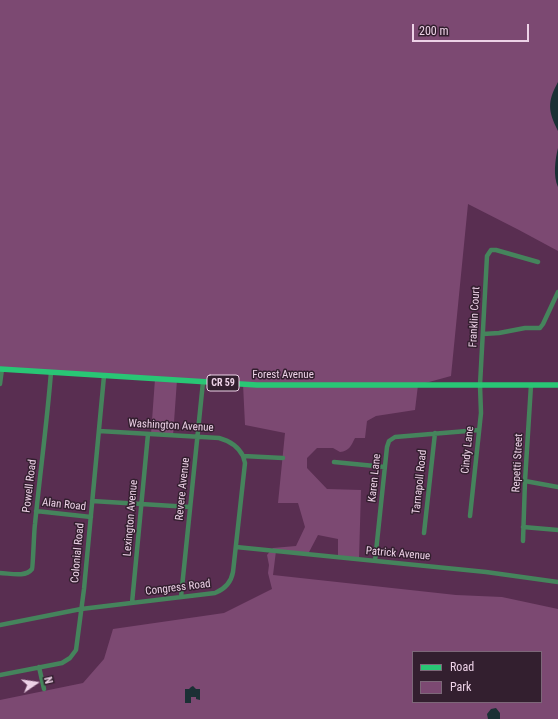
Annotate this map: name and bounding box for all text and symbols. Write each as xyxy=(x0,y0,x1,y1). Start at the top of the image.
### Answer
scale bar xyxy=(414,16,531,42)
text: 200 m xyxy=(419,24,449,38)
street label: Franklin Court xyxy=(467,286,483,348)
street label: Forest Avenue xyxy=(252,368,314,382)
road number: CR 59 xyxy=(207,375,239,391)
street label: Washington Avenue xyxy=(128,417,214,435)
street label: Cindy Lane xyxy=(459,426,477,474)
street label: Repetti Street xyxy=(510,433,526,493)
street label: Tarnapoll Road xyxy=(410,449,430,515)
street label: Karen Lane xyxy=(366,453,384,503)
street label: Revere Avenue xyxy=(173,457,193,521)
street label: Powell Road xyxy=(20,459,40,513)
street label: Lexington Avenue xyxy=(121,479,141,557)
street label: Alan Road xyxy=(41,496,87,514)
street label: Colonial Road xyxy=(69,523,87,583)
street label: Patrick Avenue xyxy=(365,545,431,563)
street label: Congress Road xyxy=(145,577,211,599)
legend xyxy=(412,651,542,703)
text: Road xyxy=(450,660,474,674)
north arrow xyxy=(16,663,56,703)
text: N xyxy=(41,675,55,685)
text: Park xyxy=(450,680,471,694)

